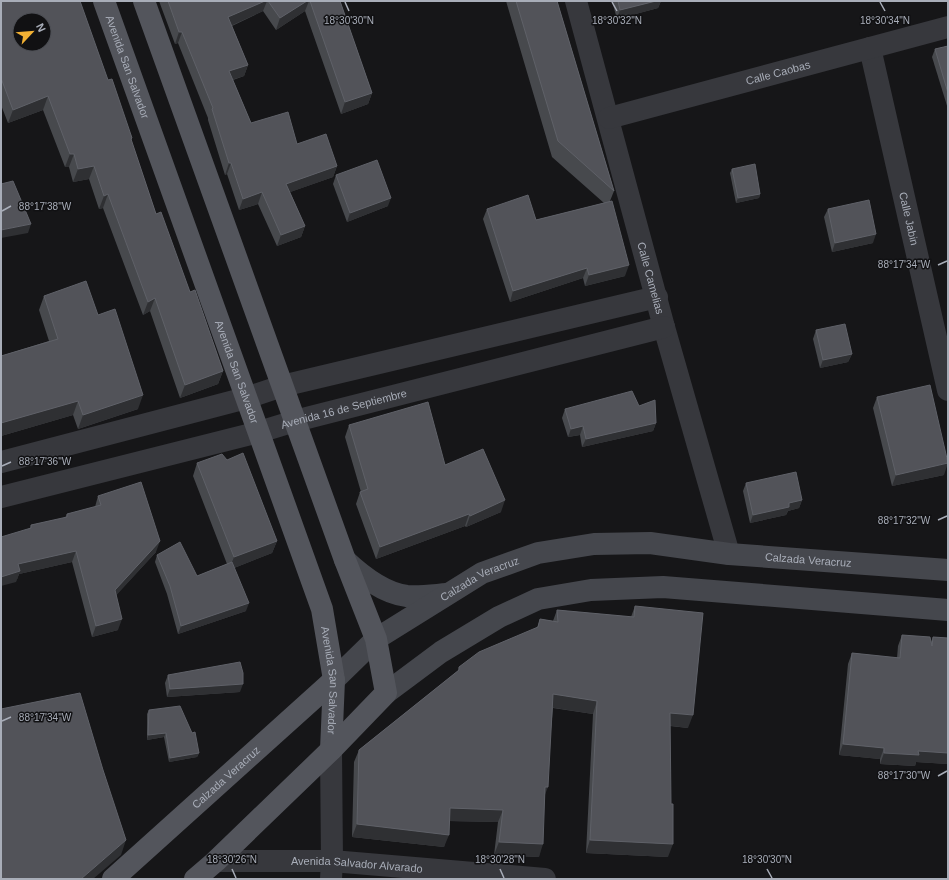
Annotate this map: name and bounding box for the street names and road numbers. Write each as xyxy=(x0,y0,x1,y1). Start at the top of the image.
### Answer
street label: Avenida San Salvador xyxy=(104,14,152,120)
street label: Calle Caobas xyxy=(745,58,812,87)
street label: Calle Jabin xyxy=(897,191,921,247)
street label: Calle Camelias xyxy=(635,241,666,316)
street label: Avenida San Salvador xyxy=(213,319,261,425)
street label: Avenida 16 de Septiembre xyxy=(279,387,408,431)
street label: Calzada Veracruz xyxy=(764,551,852,569)
street label: Calzada Veracruz xyxy=(438,554,521,603)
street label: Avenida San Salvador xyxy=(319,625,340,735)
street label: Calzada Veracruz xyxy=(190,744,262,811)
street label: Avenida Salvador Alvarado xyxy=(291,855,423,875)

